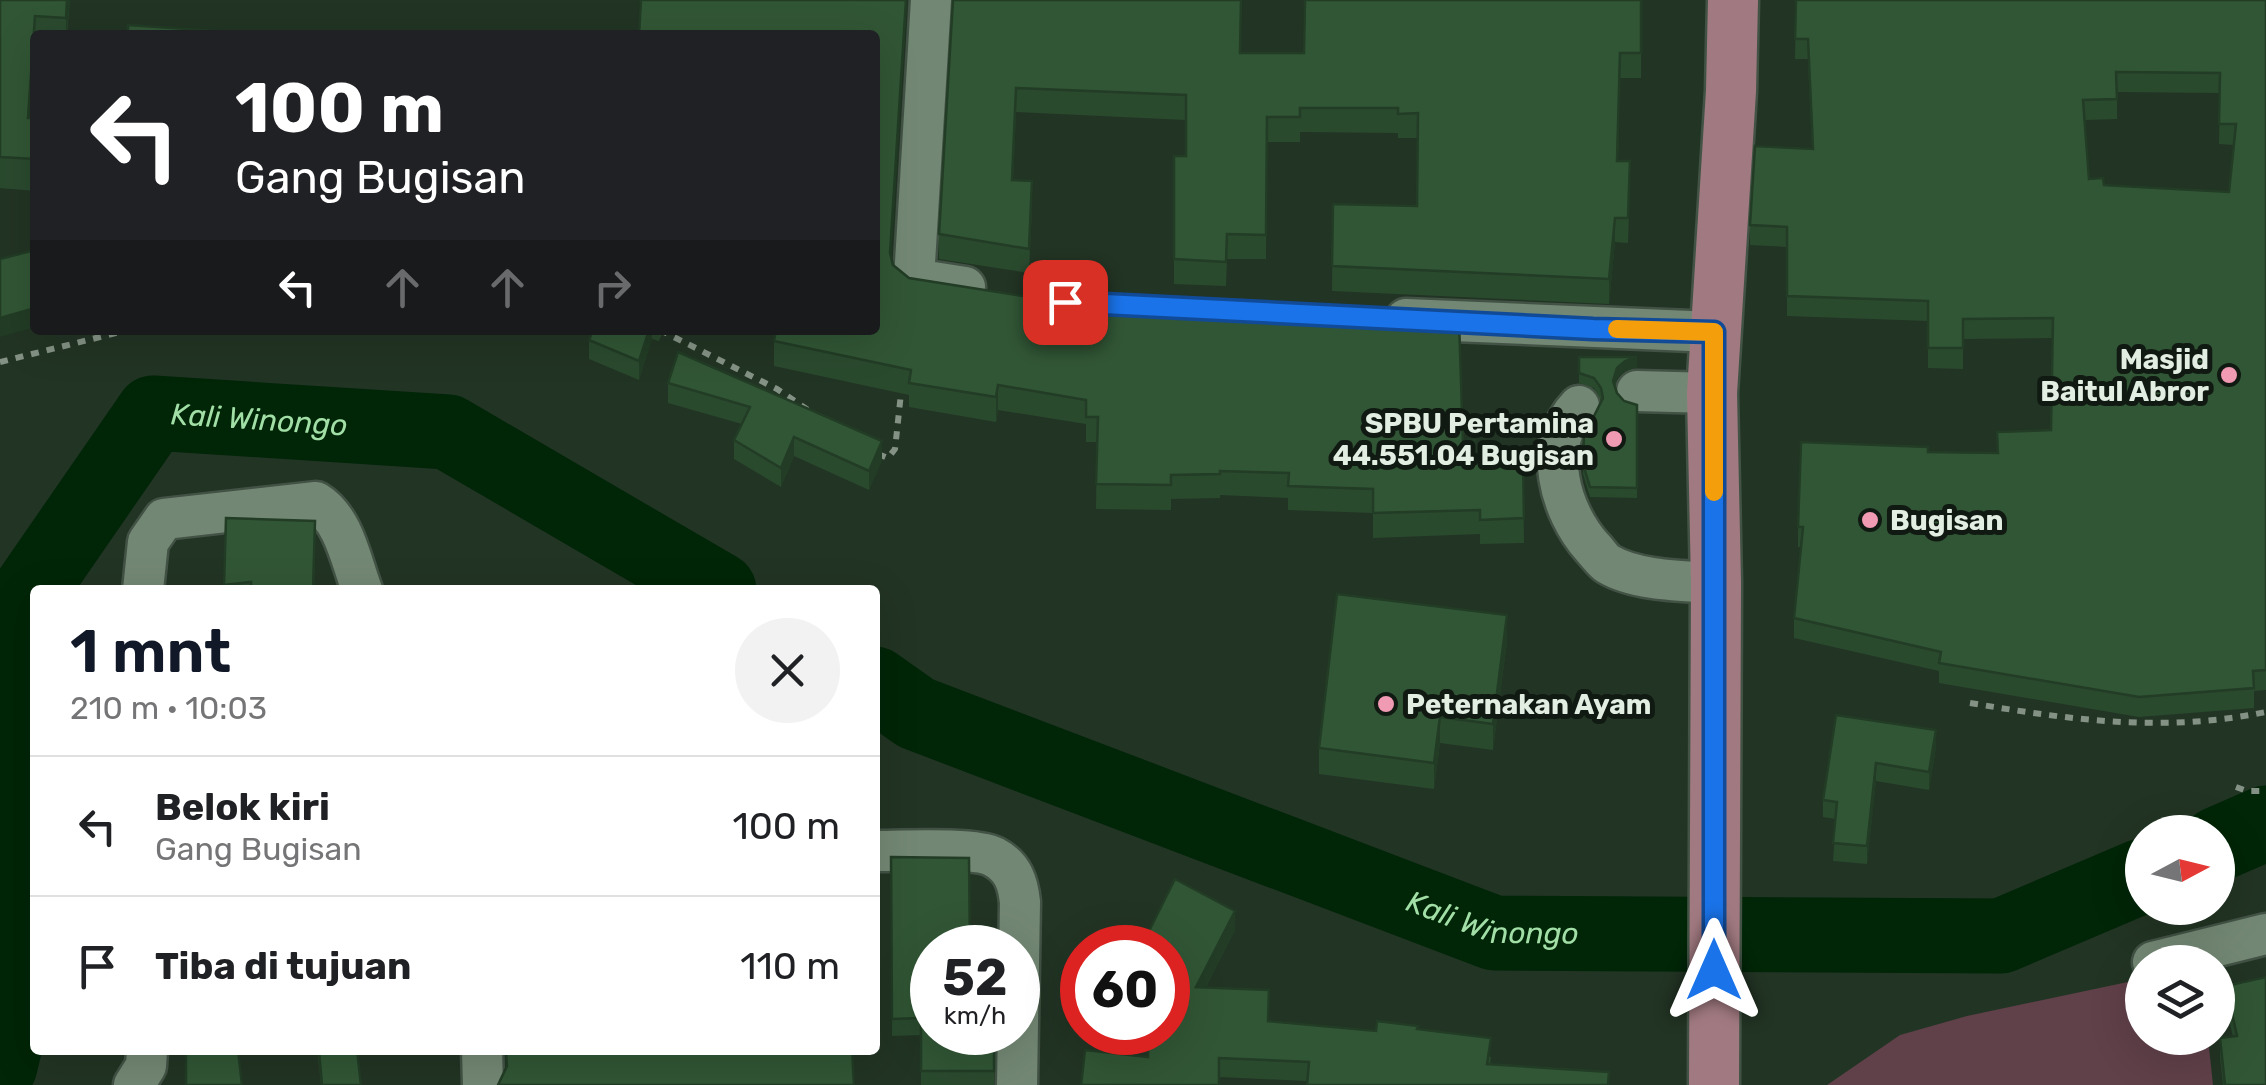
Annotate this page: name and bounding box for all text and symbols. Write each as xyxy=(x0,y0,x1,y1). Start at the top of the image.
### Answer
text: 100 m xyxy=(235,67,444,150)
icon: left xyxy=(70,70,200,200)
text: Gang Bugisan xyxy=(235,151,526,204)
icon: left xyxy=(270,260,325,315)
icon: ahead xyxy=(375,260,430,315)
icon: ahead xyxy=(480,260,535,315)
icon: right xyxy=(585,260,640,315)
pin xyxy=(1023,260,1108,345)
icon: arrive xyxy=(1038,275,1093,330)
place label: Masjid Baitul Abror xyxy=(2040,343,2209,408)
marker: Masjid Baitul Abror xyxy=(2218,364,2240,386)
water label: Kali Winongo xyxy=(170,396,349,443)
place label: SPBU Pertamina 44.551.04 Bugisan xyxy=(1333,407,1594,472)
marker: SPBU Pertamina 44.551.04 Bugisan xyxy=(1603,428,1625,450)
place label: Bugisan xyxy=(1890,504,2003,537)
marker: Bugisan xyxy=(1859,509,1881,531)
text: 1 mnt xyxy=(70,616,231,687)
button: close xyxy=(735,618,840,723)
place label: Peternakan Ayam xyxy=(1406,688,1651,721)
text: 210 m · 10:03 xyxy=(70,689,267,727)
marker: Peternakan Ayam xyxy=(1375,693,1397,715)
text: Belok kiri xyxy=(155,784,330,830)
icon: left xyxy=(70,799,125,854)
text: 100 m xyxy=(732,803,840,849)
north arrow xyxy=(2125,815,2235,925)
map controls xyxy=(2125,815,2235,1055)
text: Gang Bugisan xyxy=(155,830,362,868)
water label: Kali Winongo xyxy=(1401,883,1579,952)
position arrow xyxy=(1662,918,1766,1022)
speed limit sign: 60 xyxy=(1060,925,1190,1055)
icon: arrive xyxy=(70,939,125,994)
text: Tiba di tujuan xyxy=(155,943,411,989)
text: 110 m xyxy=(740,943,840,989)
button: layers xyxy=(2125,945,2235,1055)
text: 52 xyxy=(943,948,1007,1008)
text: km/h xyxy=(944,1001,1006,1030)

